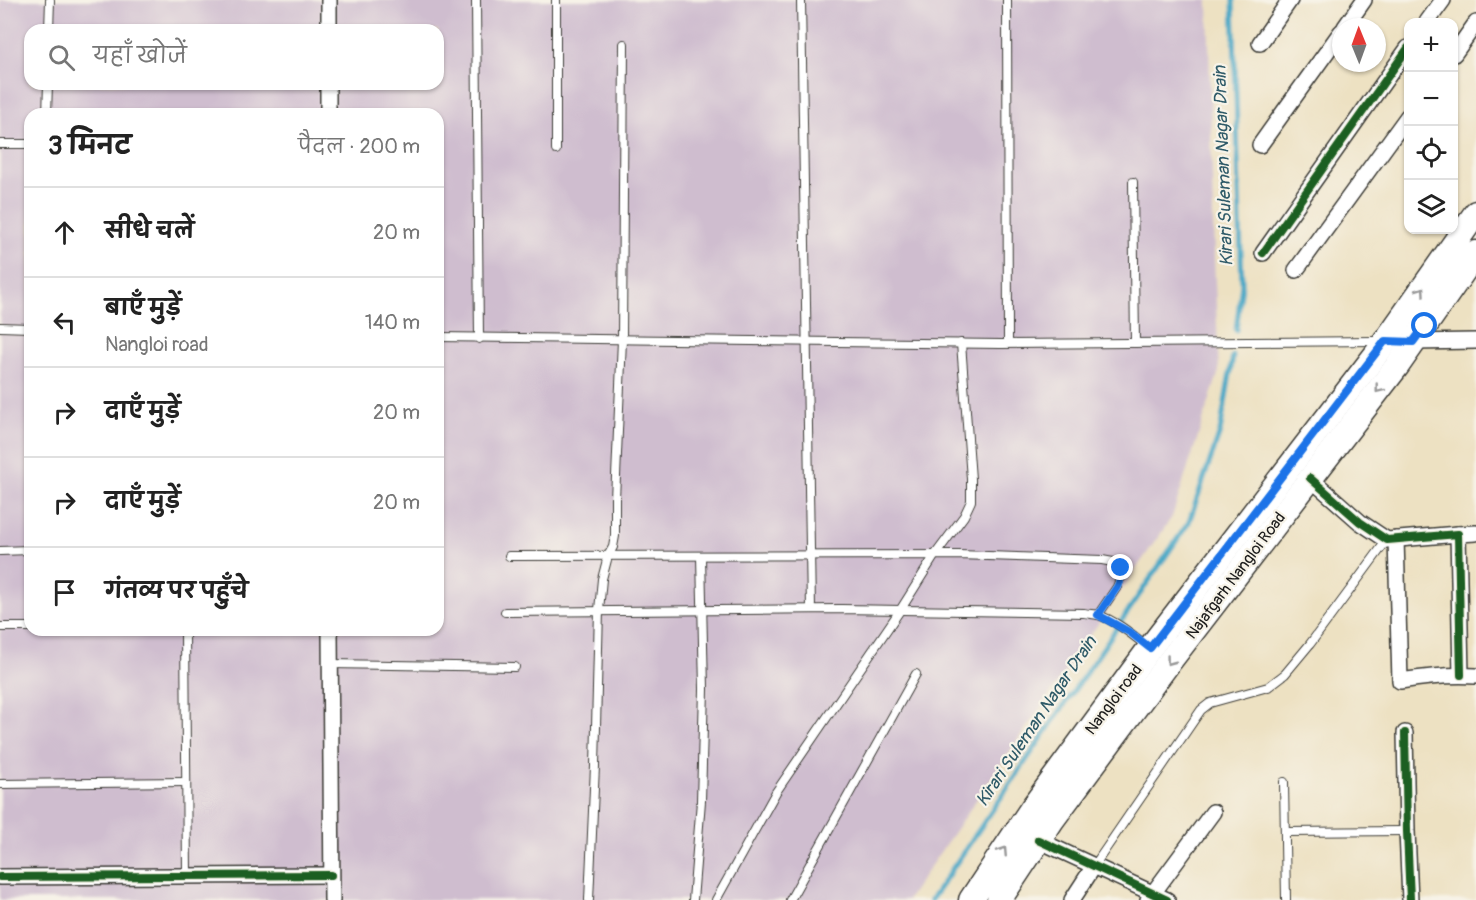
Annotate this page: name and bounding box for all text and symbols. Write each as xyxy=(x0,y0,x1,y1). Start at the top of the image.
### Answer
north arrow xyxy=(1332,18,1386,72)
map controls xyxy=(1404,18,1458,234)
button: + xyxy=(1404,18,1458,72)
search box xyxy=(24,24,444,90)
icon: search xyxy=(45,41,78,74)
text: यहाँ खोजें xyxy=(93,42,187,70)
water label: Kirari Suleman Nagar Drain xyxy=(1208,65,1238,267)
button: − xyxy=(1404,72,1458,126)
button: locate xyxy=(1404,126,1458,180)
text: 3 मिनट xyxy=(48,130,131,162)
text: पैदल · 200 m xyxy=(298,134,420,159)
button: layers xyxy=(1404,180,1458,234)
icon: ahead xyxy=(48,216,81,249)
text: सीधे चलें xyxy=(105,217,194,245)
text: 20 m xyxy=(373,220,420,245)
one-way arrow xyxy=(1414,286,1425,297)
text: बाएँ मुड़ें xyxy=(105,294,181,322)
icon: left xyxy=(48,306,81,339)
text: 140 m xyxy=(365,310,420,335)
route start xyxy=(1411,312,1437,338)
text: Nangloi road xyxy=(105,332,209,357)
one-way arrow xyxy=(1375,382,1386,393)
icon: right xyxy=(48,396,81,429)
text: दाएँ मुड़ें xyxy=(105,397,181,425)
text: 20 m xyxy=(373,400,420,425)
icon: right xyxy=(48,486,81,519)
text: दाएँ मुड़ें xyxy=(105,487,181,515)
text: 20 m xyxy=(373,490,420,515)
street label: Najafgarh Nangloi Road xyxy=(1182,508,1290,643)
route end xyxy=(1107,554,1133,580)
icon: arrive xyxy=(48,576,81,609)
text: गंतव्य पर पहुँचे xyxy=(105,577,248,605)
water label: Kirari Suleman Nagar Drain xyxy=(971,631,1102,811)
one-way arrow xyxy=(1167,654,1178,665)
street label: Nangloi road xyxy=(1081,660,1147,739)
one-way arrow xyxy=(996,847,1008,857)

